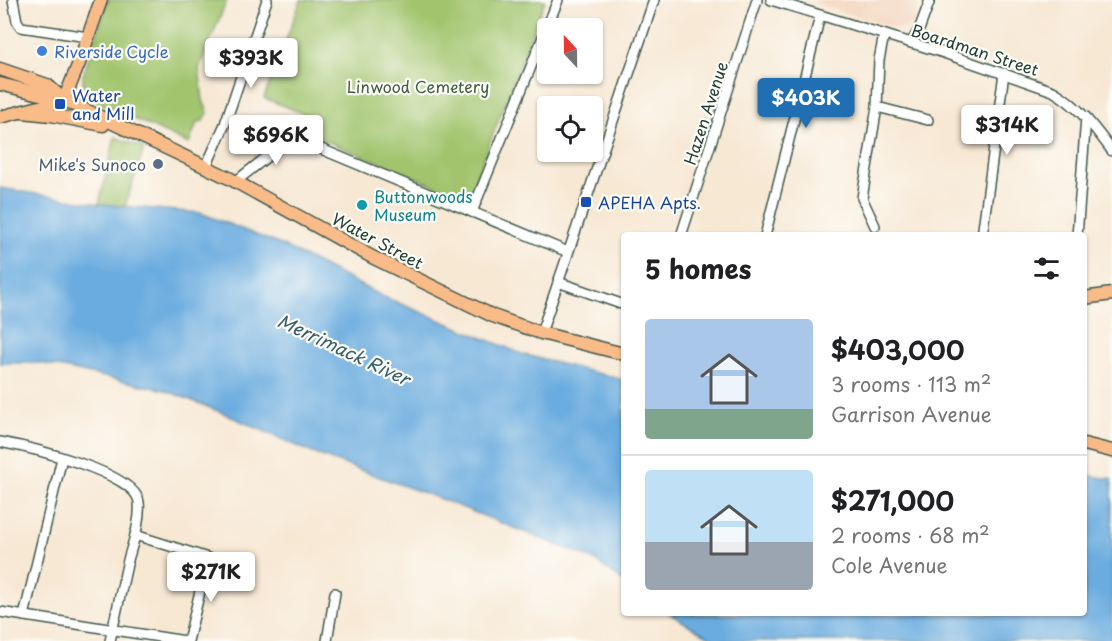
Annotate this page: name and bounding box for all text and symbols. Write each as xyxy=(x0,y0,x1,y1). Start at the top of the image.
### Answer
street label: Boardman Street xyxy=(908,17,1042,81)
north arrow xyxy=(537,18,603,84)
map controls xyxy=(537,18,603,162)
pin: $393K xyxy=(209,38,293,89)
place label: Riverside Cycle xyxy=(54,39,169,63)
text: $393K xyxy=(219,42,283,72)
marker: Riverside Cycle xyxy=(35,44,49,58)
street label: Hazen Avenue xyxy=(677,58,733,168)
park label: Linwood Cemetery xyxy=(347,74,489,98)
pin: $403K xyxy=(764,78,848,129)
text: $403K xyxy=(772,82,840,112)
place label: Water and Mill xyxy=(72,83,134,125)
button: locate xyxy=(537,96,603,162)
marker: Water and Mill xyxy=(53,97,67,111)
pin: $314K xyxy=(965,105,1049,156)
text: $314K xyxy=(975,109,1039,139)
pin: $696K xyxy=(234,115,318,166)
text: $696K xyxy=(243,119,309,149)
place label: Mike's Sunoco xyxy=(38,152,146,176)
marker: Mike's Sunoco xyxy=(151,157,165,171)
place label: Buttonwoods Museum xyxy=(374,184,473,226)
place label: APEHA Apts. xyxy=(598,190,701,214)
marker: APEHA Apts. xyxy=(579,195,593,209)
marker: Buttonwoods Museum xyxy=(355,198,369,212)
street label: Water Street xyxy=(328,206,428,274)
text: 5 homes xyxy=(645,249,751,288)
icon: filters xyxy=(1030,252,1063,285)
water label: Merrimack River xyxy=(273,307,417,393)
text: $403,000 xyxy=(831,330,965,369)
icon: home xyxy=(693,343,765,415)
text: 3 rooms · 113 m² xyxy=(831,369,991,399)
text: Garrison Avenue xyxy=(831,399,992,429)
text: $271,000 xyxy=(831,481,954,520)
icon: home xyxy=(693,494,765,566)
text: 2 rooms · 68 m² xyxy=(831,520,990,550)
text: Cole Avenue xyxy=(831,550,947,580)
pin: $271K xyxy=(169,552,253,603)
text: $271K xyxy=(181,556,241,586)

